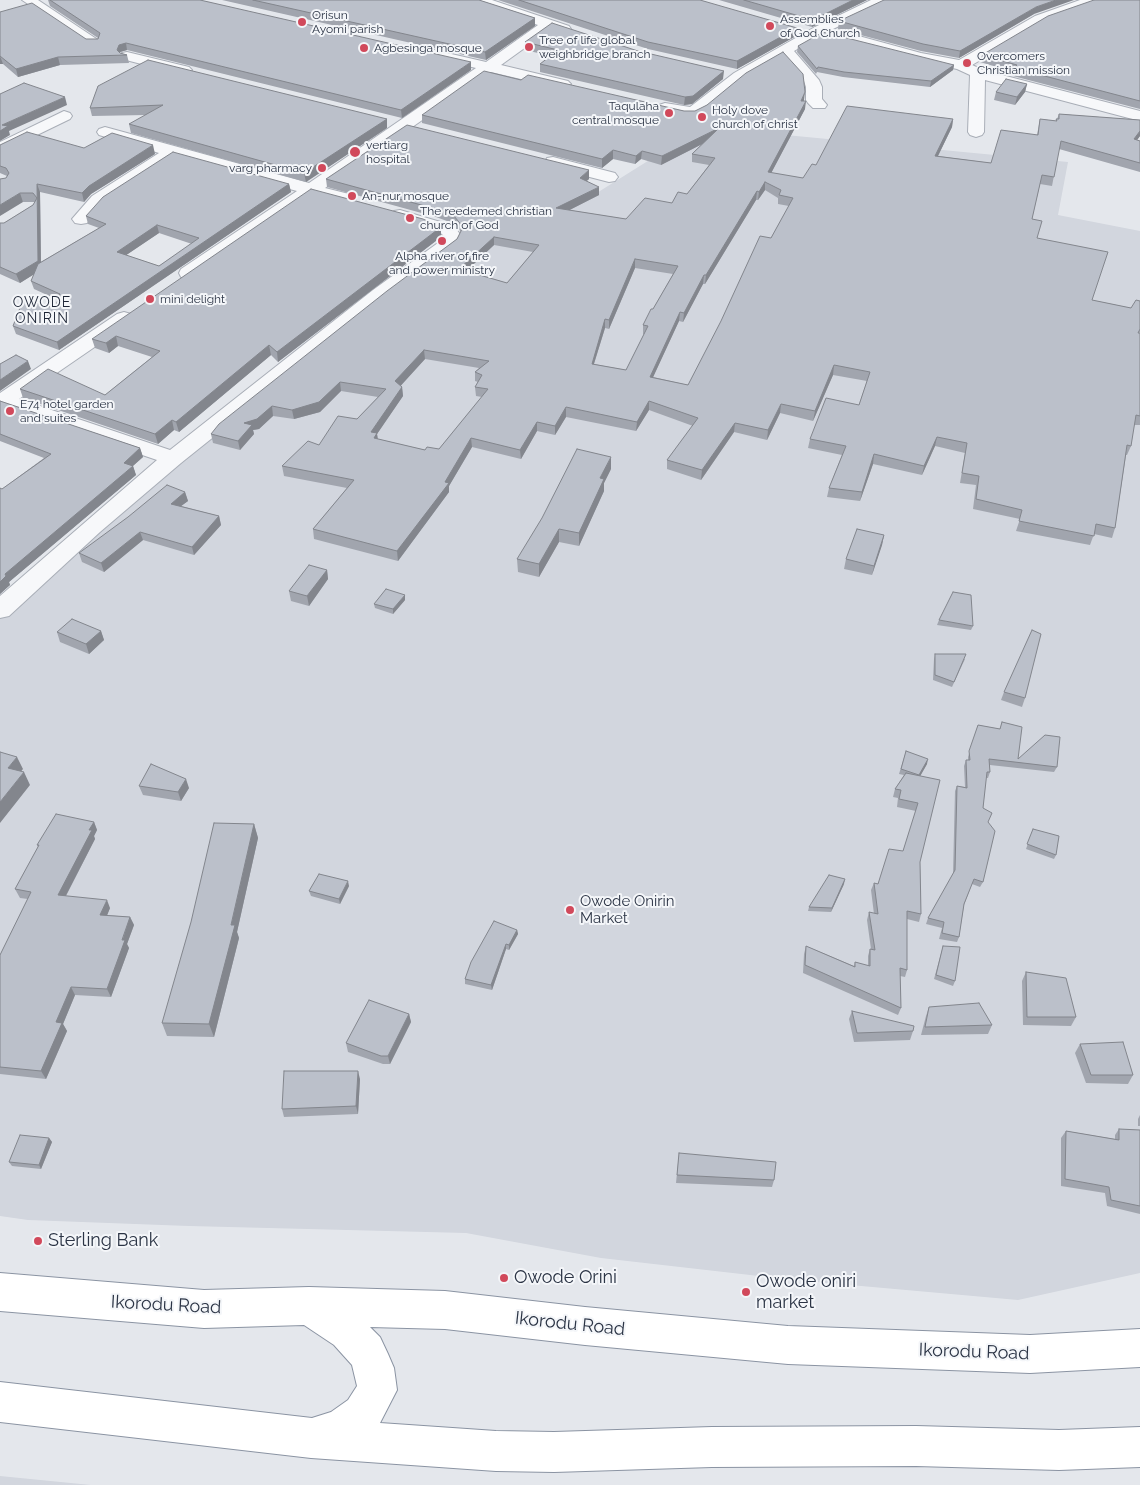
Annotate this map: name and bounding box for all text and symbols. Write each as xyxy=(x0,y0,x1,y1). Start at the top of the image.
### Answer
place label: Orisun Ayomi parish xyxy=(312,8,383,36)
place label: Assemblies of God Church xyxy=(780,12,860,40)
marker: Orisun Ayomi parish xyxy=(296,16,308,28)
marker: Assemblies of God Church xyxy=(764,20,776,32)
place label: Tree of life global weighbridge branch xyxy=(539,33,651,61)
place label: Agbesinga mosque xyxy=(374,41,482,55)
marker: Tree of life global weighbridge branch xyxy=(523,41,535,53)
marker: Agbesinga mosque xyxy=(358,42,370,54)
place label: Overcomers Christian mission xyxy=(977,49,1070,77)
marker: Overcomers Christian mission xyxy=(961,57,973,69)
place label: Taqulaha central mosque xyxy=(572,99,659,127)
place label: Holy dove church of christ xyxy=(712,103,798,131)
marker: Taqulaha central mosque xyxy=(663,107,675,119)
marker: Holy dove church of christ xyxy=(696,111,708,123)
place label: vertiarg hospital xyxy=(366,138,410,166)
marker: vertiarg hospital xyxy=(348,145,362,159)
place label: varg pharmacy xyxy=(229,161,312,175)
marker: varg pharmacy xyxy=(316,162,328,174)
place label: An-nur mosque xyxy=(362,189,449,203)
marker: An-nur mosque xyxy=(346,190,358,202)
place label: The reedemed christian church of God xyxy=(420,204,552,232)
marker: The reedemed christian church of God xyxy=(404,212,416,224)
marker: Alpha river of fire and power ministry xyxy=(436,235,448,247)
place label: Alpha river of fire and power ministry xyxy=(389,249,495,277)
place label: mini delight xyxy=(160,292,225,306)
marker: mini delight xyxy=(144,293,156,305)
district label: OWODE ONIRIN xyxy=(12,295,72,328)
place label: E74 hotel garden and suites xyxy=(20,397,113,425)
marker: E74 hotel garden and suites xyxy=(4,405,16,417)
place label: Owode Onirin Market xyxy=(580,892,675,927)
marker: Owode Onirin Market xyxy=(564,904,576,916)
place label: Sterling Bank xyxy=(48,1230,158,1252)
marker: Sterling Bank xyxy=(32,1235,44,1247)
place label: Owode Orini xyxy=(514,1267,617,1289)
place label: Owode oniri market xyxy=(756,1271,856,1314)
marker: Owode Orini xyxy=(498,1272,510,1284)
marker: Owode oniri market xyxy=(740,1286,752,1298)
street label: Ikorodu Road xyxy=(110,1291,222,1319)
street label: Ikorodu Road xyxy=(514,1307,626,1341)
street label: Ikorodu Road xyxy=(918,1339,1030,1365)

